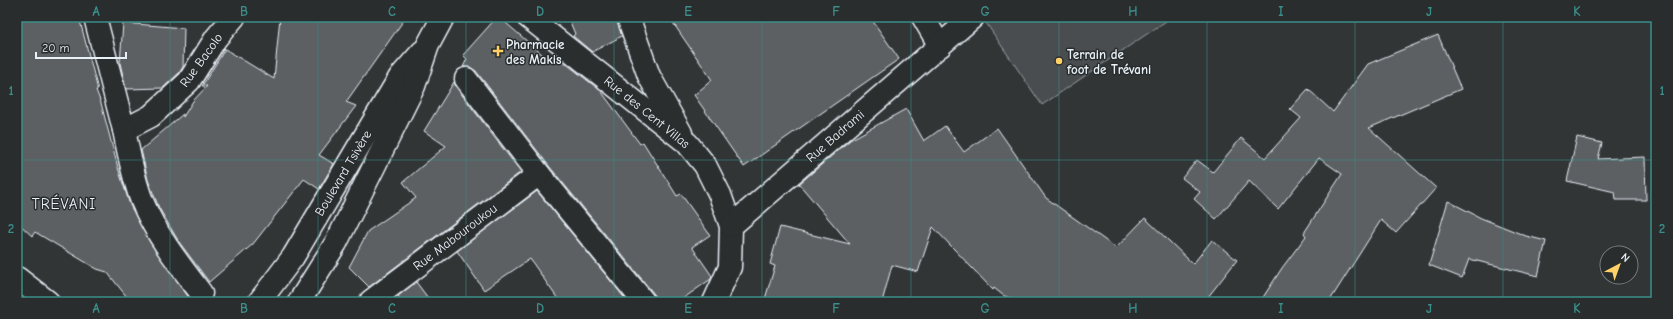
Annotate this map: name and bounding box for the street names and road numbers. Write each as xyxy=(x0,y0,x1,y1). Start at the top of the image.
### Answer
street label: Rue Bacolo xyxy=(176,30,226,90)
street label: Rue des Cent Villas xyxy=(601,73,693,151)
street label: Rue Badrami xyxy=(803,107,867,165)
street label: Boulevard Tsivère xyxy=(312,127,375,218)
street label: Rue Mabouroukou xyxy=(410,201,500,273)

